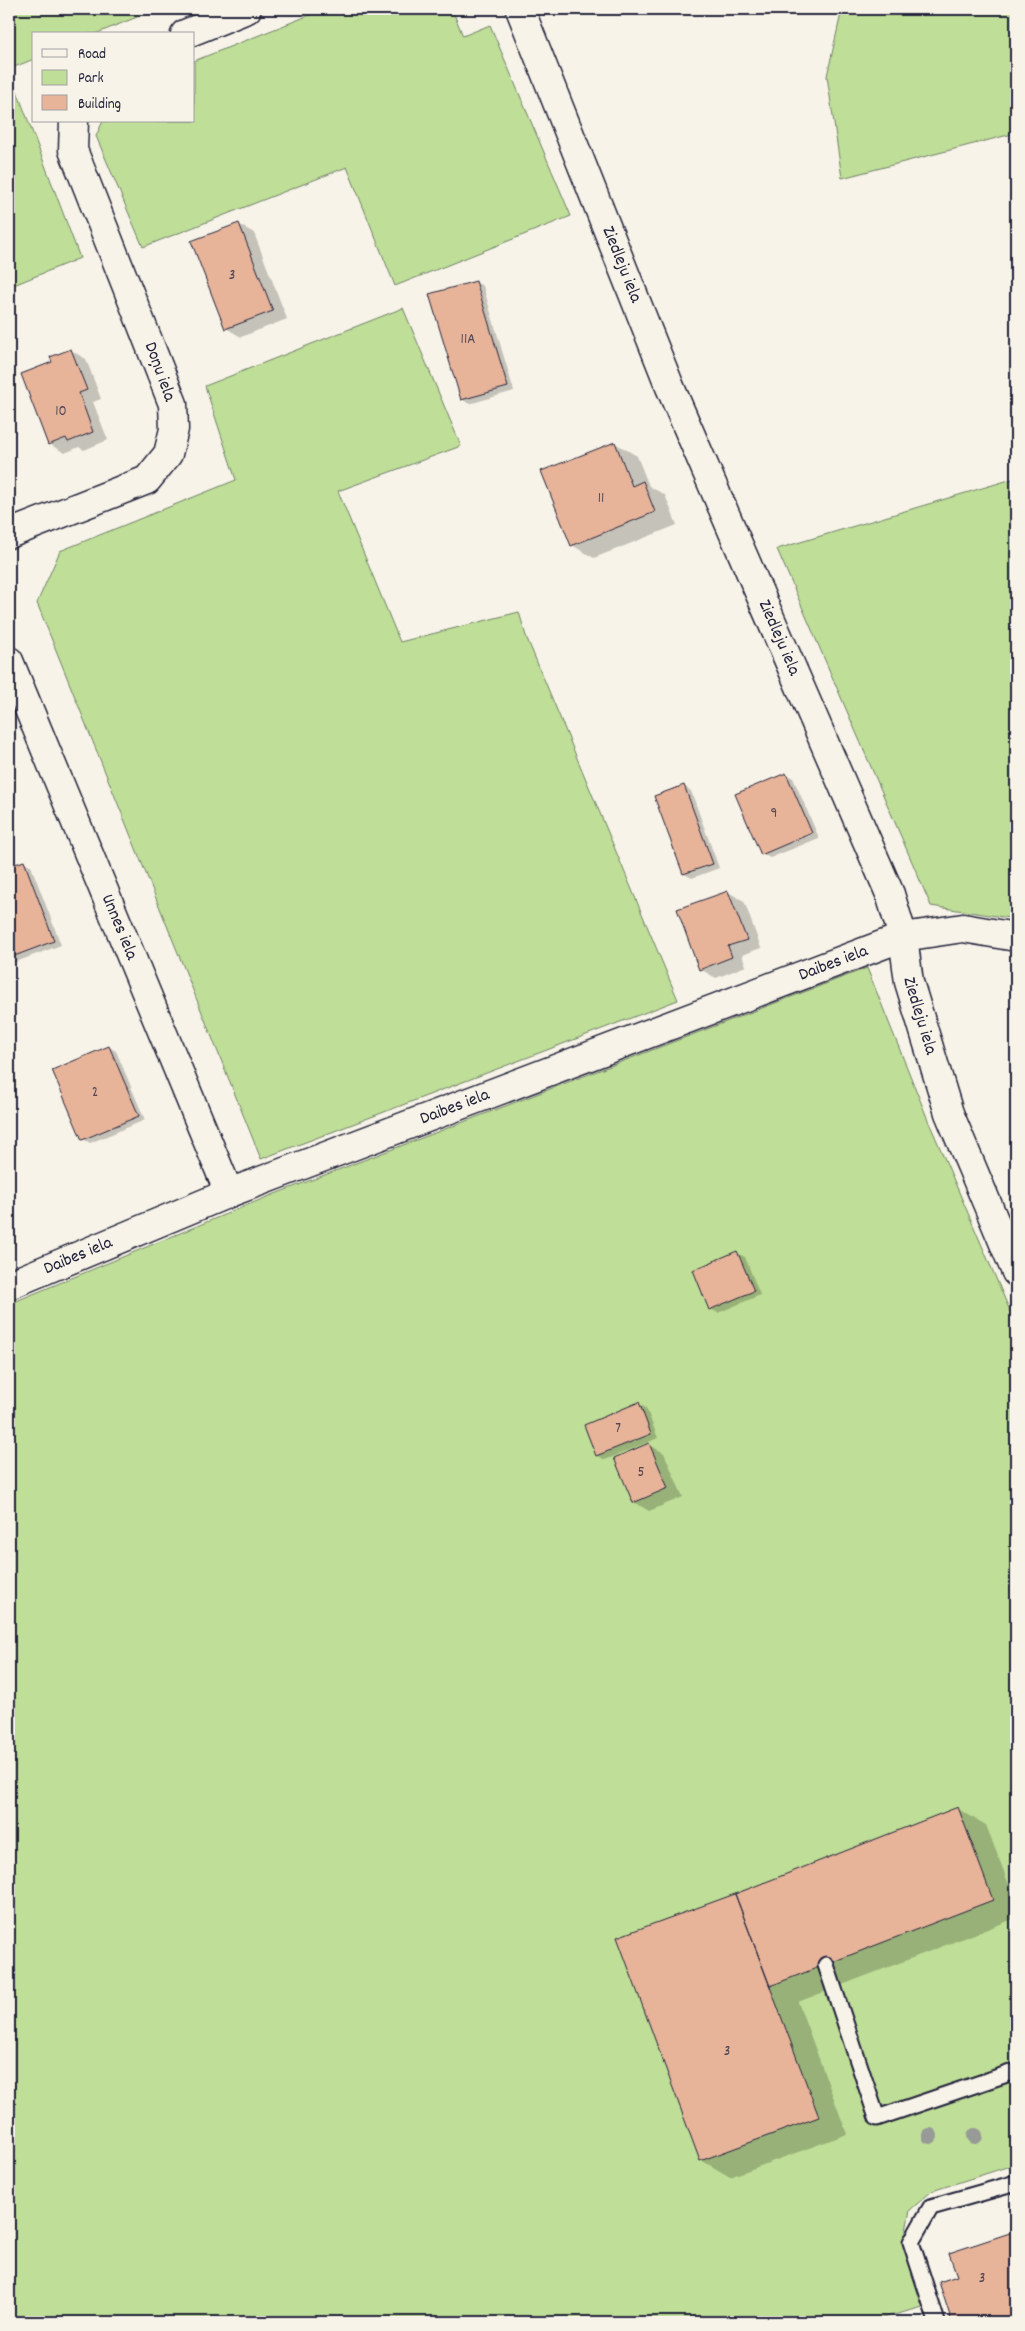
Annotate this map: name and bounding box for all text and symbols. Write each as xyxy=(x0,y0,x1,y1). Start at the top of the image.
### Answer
legend xyxy=(32,32,195,122)
text: Road xyxy=(78,44,106,66)
text: Park xyxy=(78,68,104,90)
text: Building xyxy=(78,94,121,116)
street label: Ziedleju iela xyxy=(595,223,648,307)
house number: 3 xyxy=(229,265,235,287)
house number: 11A xyxy=(461,329,475,351)
street label: Doņu iela xyxy=(137,339,181,406)
house number: 10 xyxy=(55,401,67,423)
house number: 11 xyxy=(598,488,604,510)
street label: Ziedleju iela xyxy=(751,596,806,680)
house number: 9 xyxy=(771,803,777,825)
street label: Unnes iela xyxy=(94,891,144,964)
street label: Daibes iela xyxy=(795,939,872,988)
street label: Ziedleju iela xyxy=(896,976,943,1058)
house number: 2 xyxy=(92,1082,98,1104)
street label: Daibes iela xyxy=(417,1082,494,1132)
street label: Daibes iela xyxy=(40,1230,117,1282)
house number: 7 xyxy=(615,1418,621,1440)
house number: 5 xyxy=(638,1462,645,1484)
house number: 3 xyxy=(724,2041,730,2063)
house number: 3 xyxy=(979,2268,985,2290)

